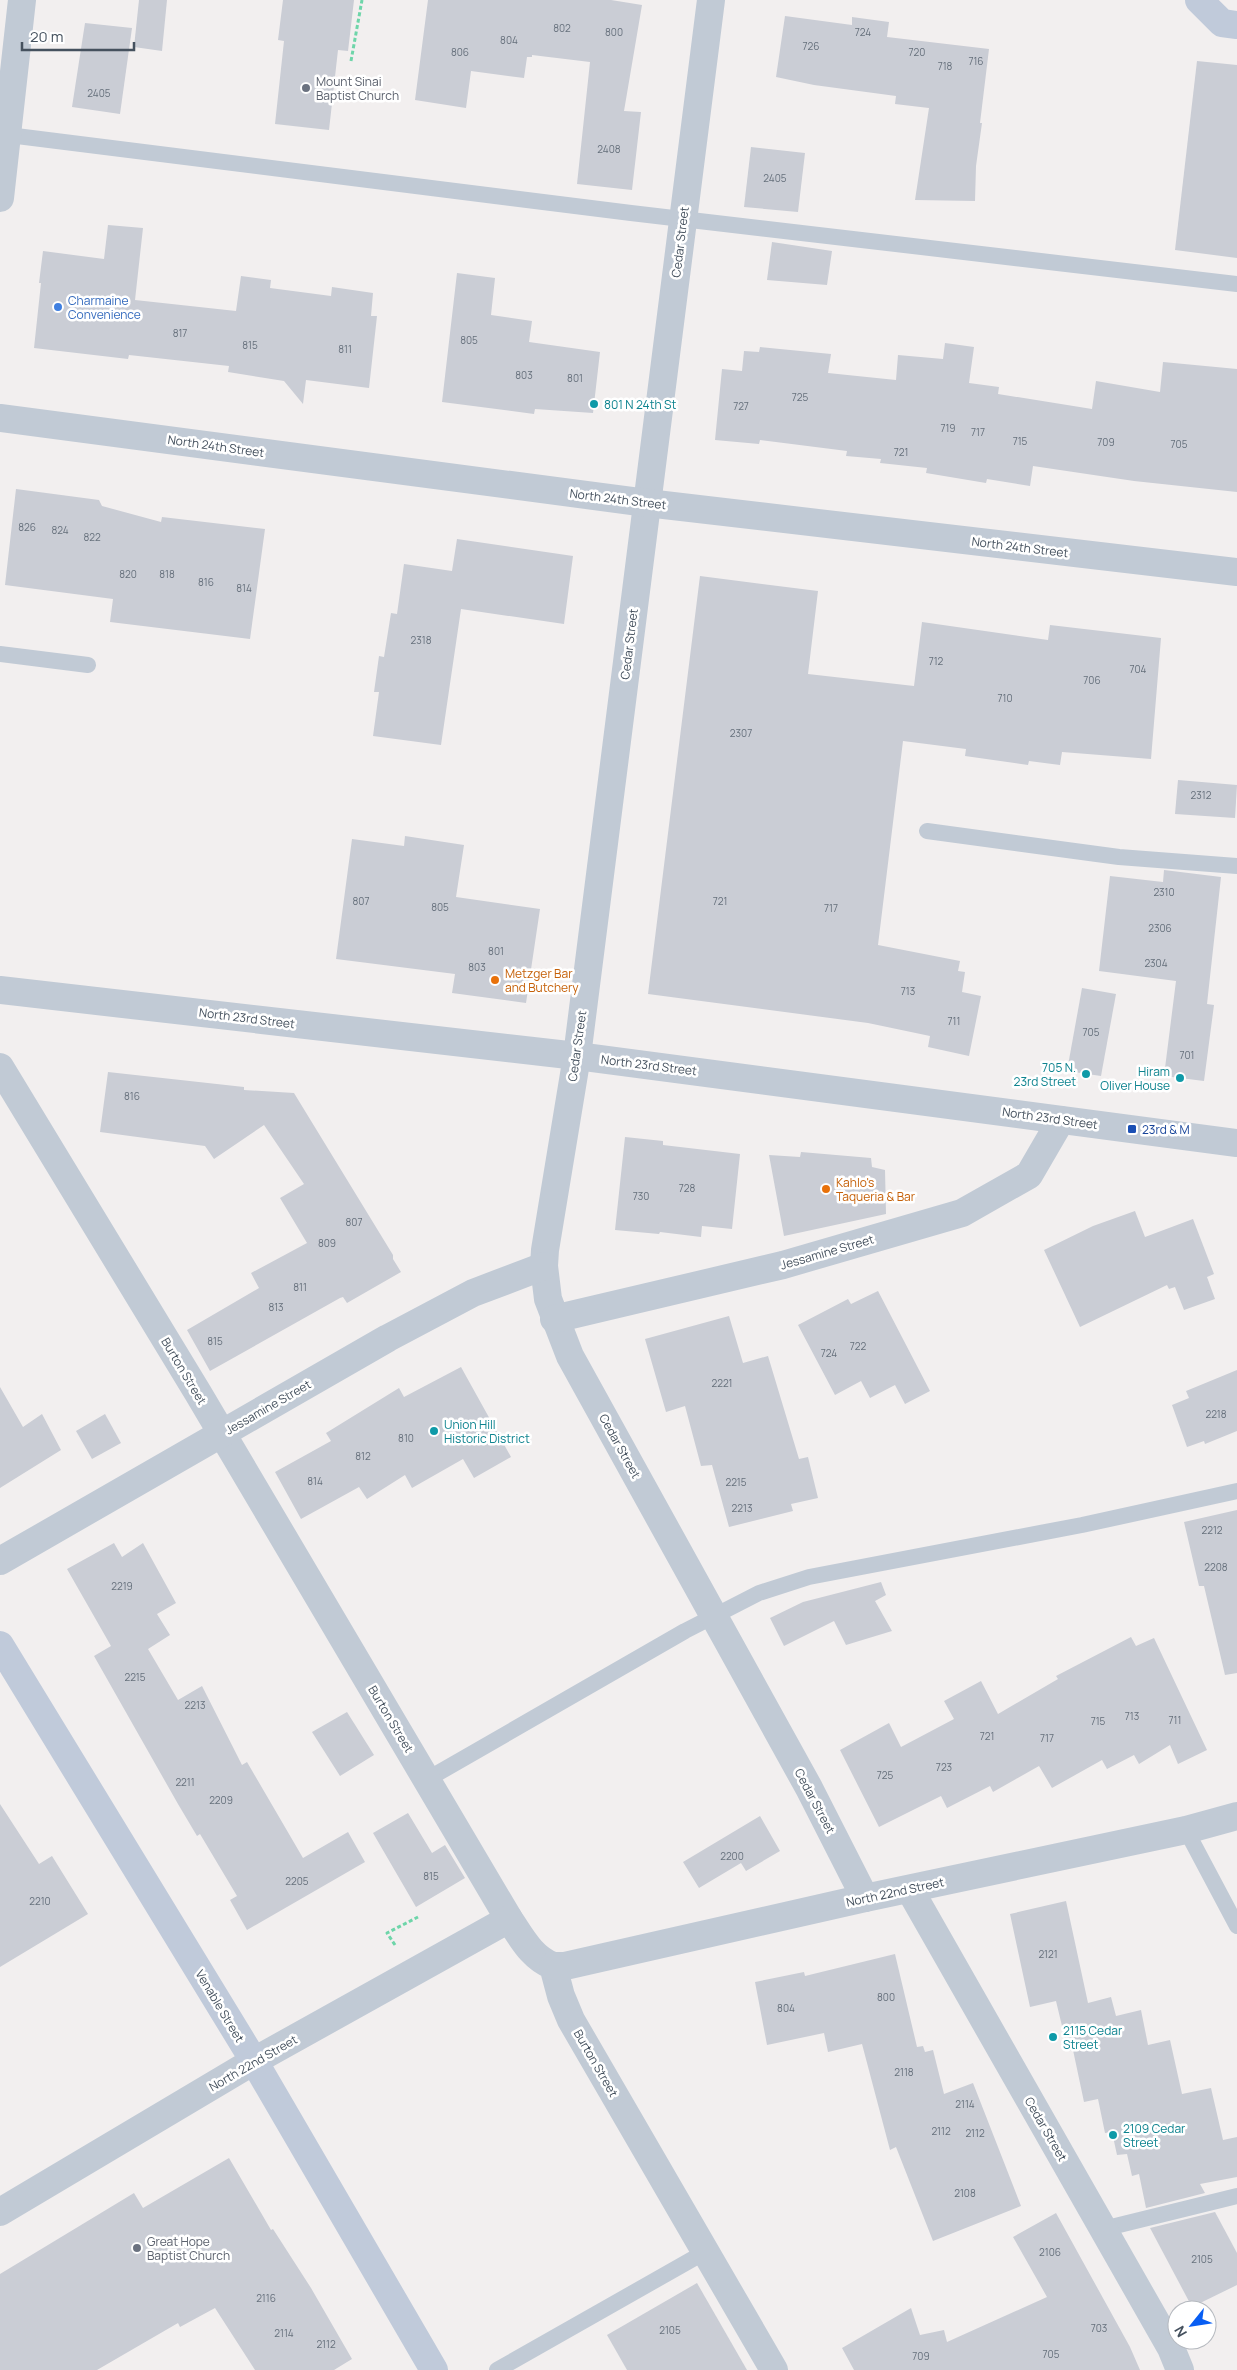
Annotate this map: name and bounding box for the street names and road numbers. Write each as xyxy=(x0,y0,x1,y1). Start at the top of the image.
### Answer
street label: Cedar Street xyxy=(667,205,693,278)
street label: North 24th Street xyxy=(167,431,266,461)
street label: North 24th Street xyxy=(569,485,667,513)
street label: North 24th Street xyxy=(971,533,1069,561)
street label: Cedar Street xyxy=(616,607,642,680)
street label: North 23rd Street xyxy=(198,1004,296,1032)
street label: Cedar Street xyxy=(564,1009,590,1083)
street label: North 23rd Street xyxy=(600,1051,698,1079)
street label: North 23rd Street xyxy=(1001,1103,1099,1133)
street label: Jessamine Street xyxy=(778,1230,876,1273)
street label: Burton Street xyxy=(157,1334,211,1408)
street label: Jessamine Street xyxy=(222,1375,314,1439)
street label: Cedar Street xyxy=(595,1411,645,1481)
street label: Burton Street xyxy=(364,1682,418,1756)
street label: Cedar Street xyxy=(791,1766,839,1837)
street label: North 22nd Street xyxy=(845,1873,946,1911)
street label: Venable Street xyxy=(192,1967,248,2046)
street label: Burton Street xyxy=(570,2026,622,2100)
street label: North 22nd Street xyxy=(206,2031,300,2095)
street label: Cedar Street xyxy=(1021,2094,1071,2164)

